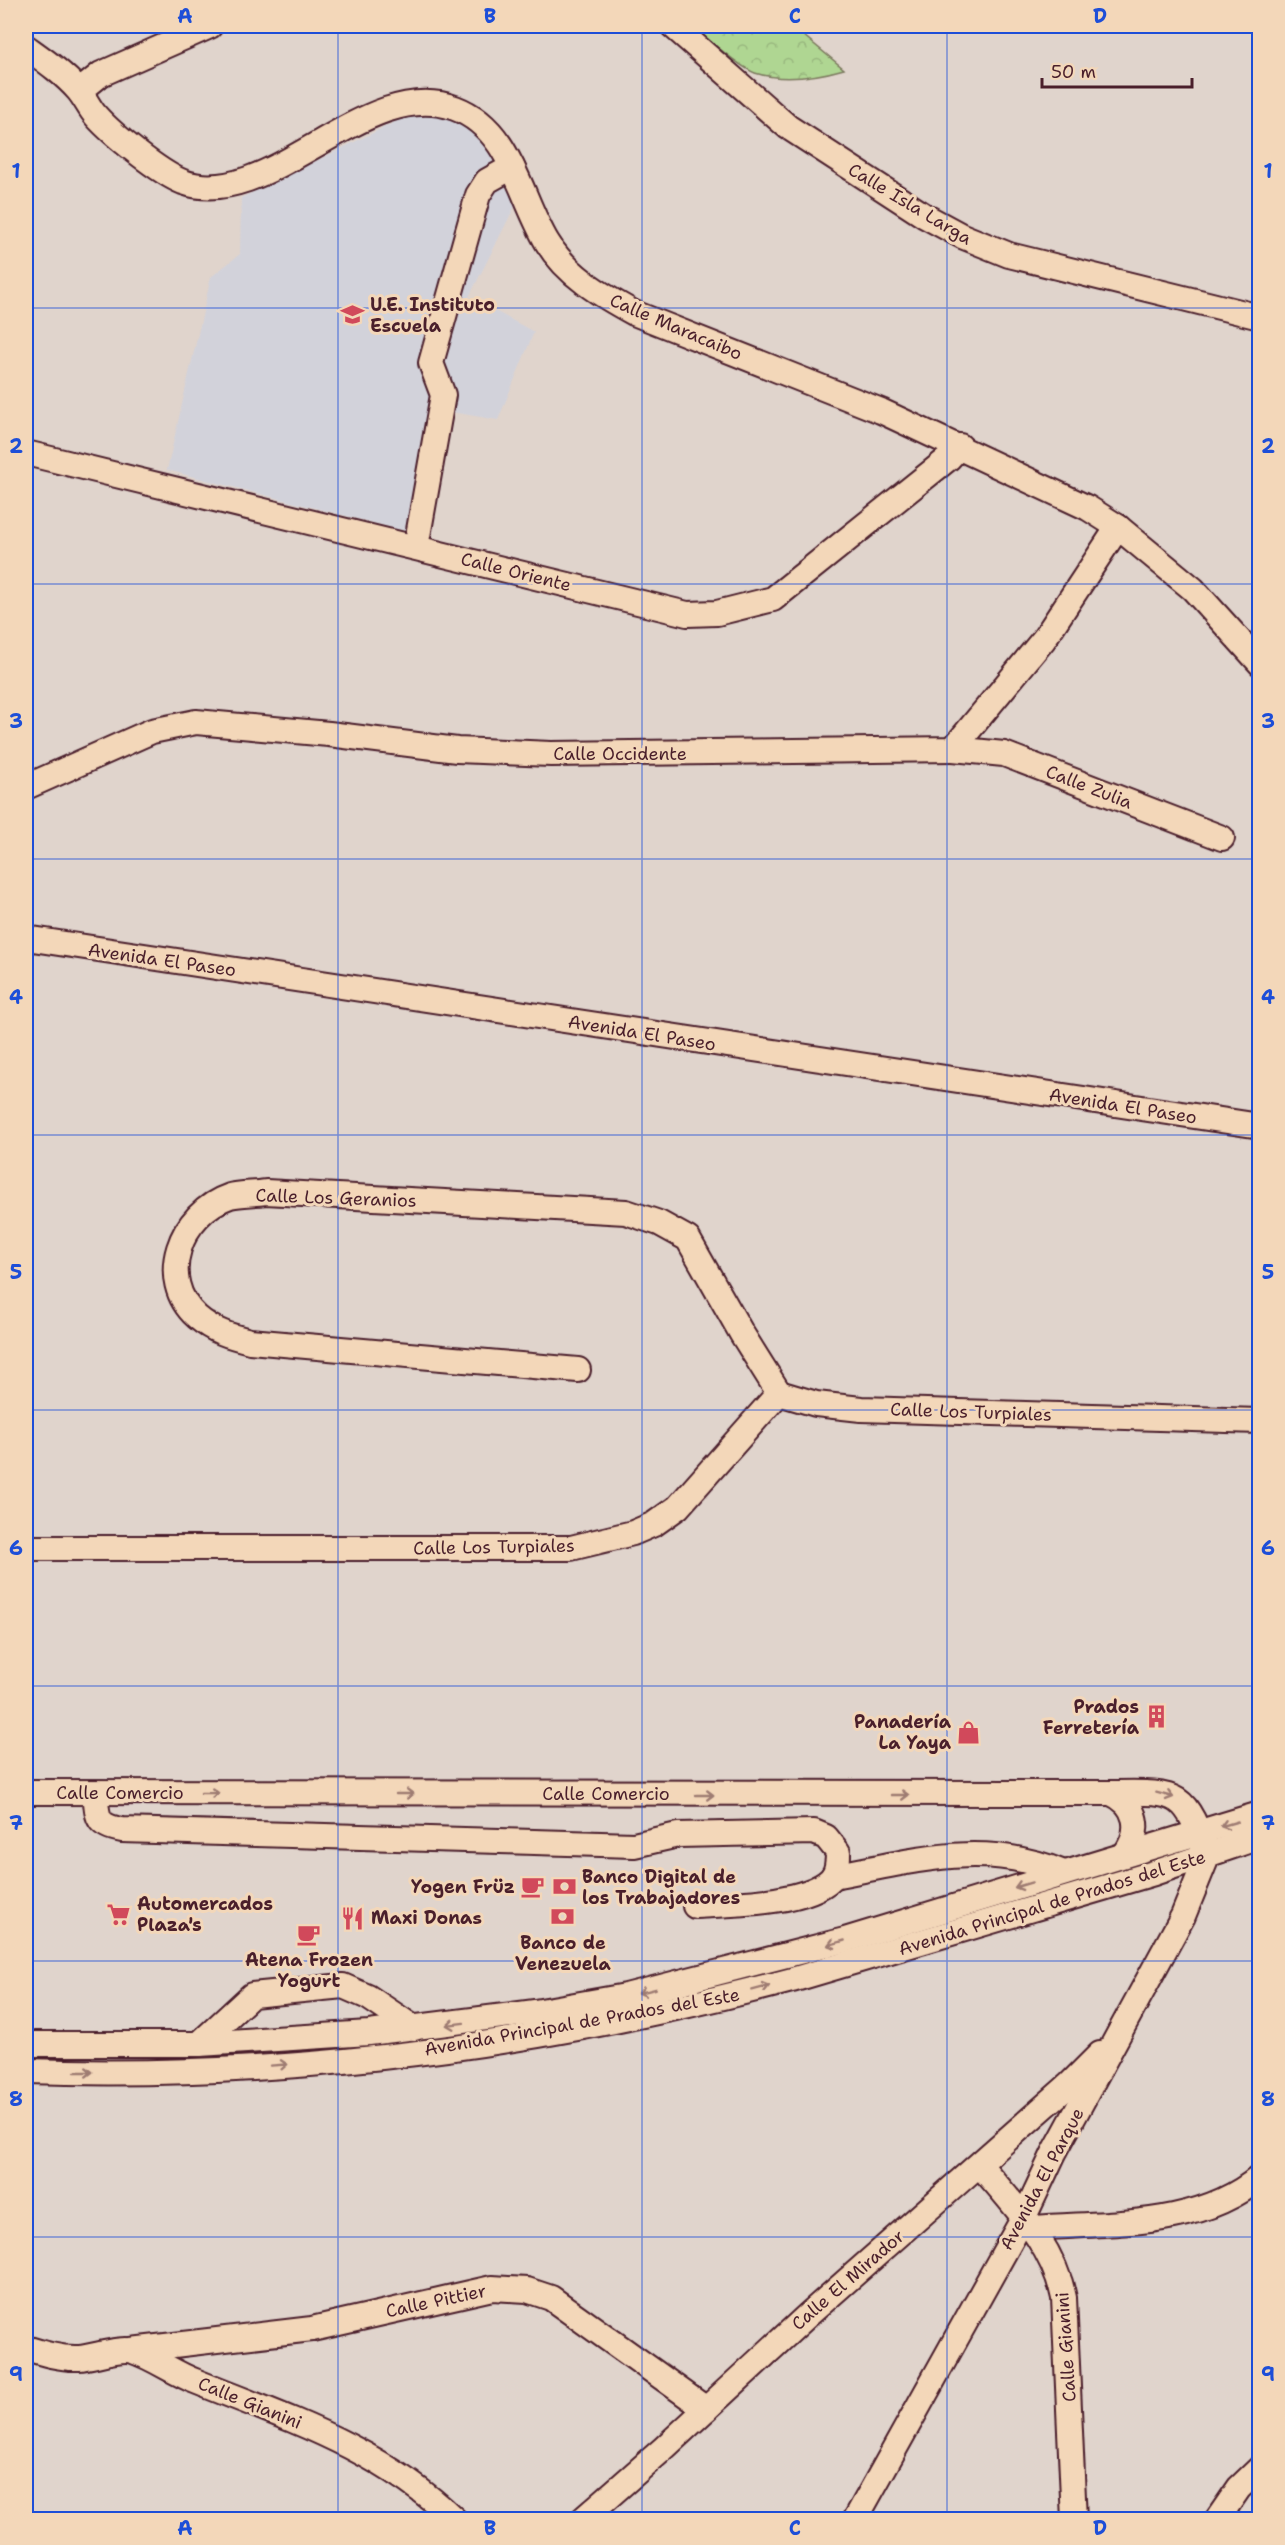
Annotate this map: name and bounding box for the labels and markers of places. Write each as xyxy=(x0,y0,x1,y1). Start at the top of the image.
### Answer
place label: U.E. Instituto Escuela xyxy=(370,293,495,338)
school or university icon: U.E. Instituto Escuela xyxy=(339,302,365,328)
place label: Prados Ferretería xyxy=(1043,1695,1140,1740)
building icon: Prados Ferretería xyxy=(1144,1704,1170,1730)
place label: Panadería La Yaya xyxy=(854,1710,952,1755)
shop icon: Panadería La Yaya xyxy=(956,1719,982,1745)
place label: Banco Digital de los Trabajadores xyxy=(582,1865,740,1910)
cafe icon: Yogen Früz xyxy=(520,1874,546,1900)
bank icon: Banco Digital de los Trabajadores xyxy=(551,1874,577,1900)
place label: Yogen Früz xyxy=(411,1875,515,1899)
place label: Automercados Plaza's xyxy=(137,1892,273,1937)
supermarket icon: Automercados Plaza's xyxy=(106,1901,132,1927)
bank icon: Banco de Venezuela xyxy=(550,1904,576,1930)
restaurant icon: Maxi Donas xyxy=(340,1905,366,1931)
place label: Maxi Donas xyxy=(371,1906,482,1930)
cafe icon: Atena Frozen Yogurt xyxy=(296,1921,322,1947)
place label: Banco de Venezuela xyxy=(515,1931,612,1976)
place label: Atena Frozen Yogurt xyxy=(245,1948,373,1993)

